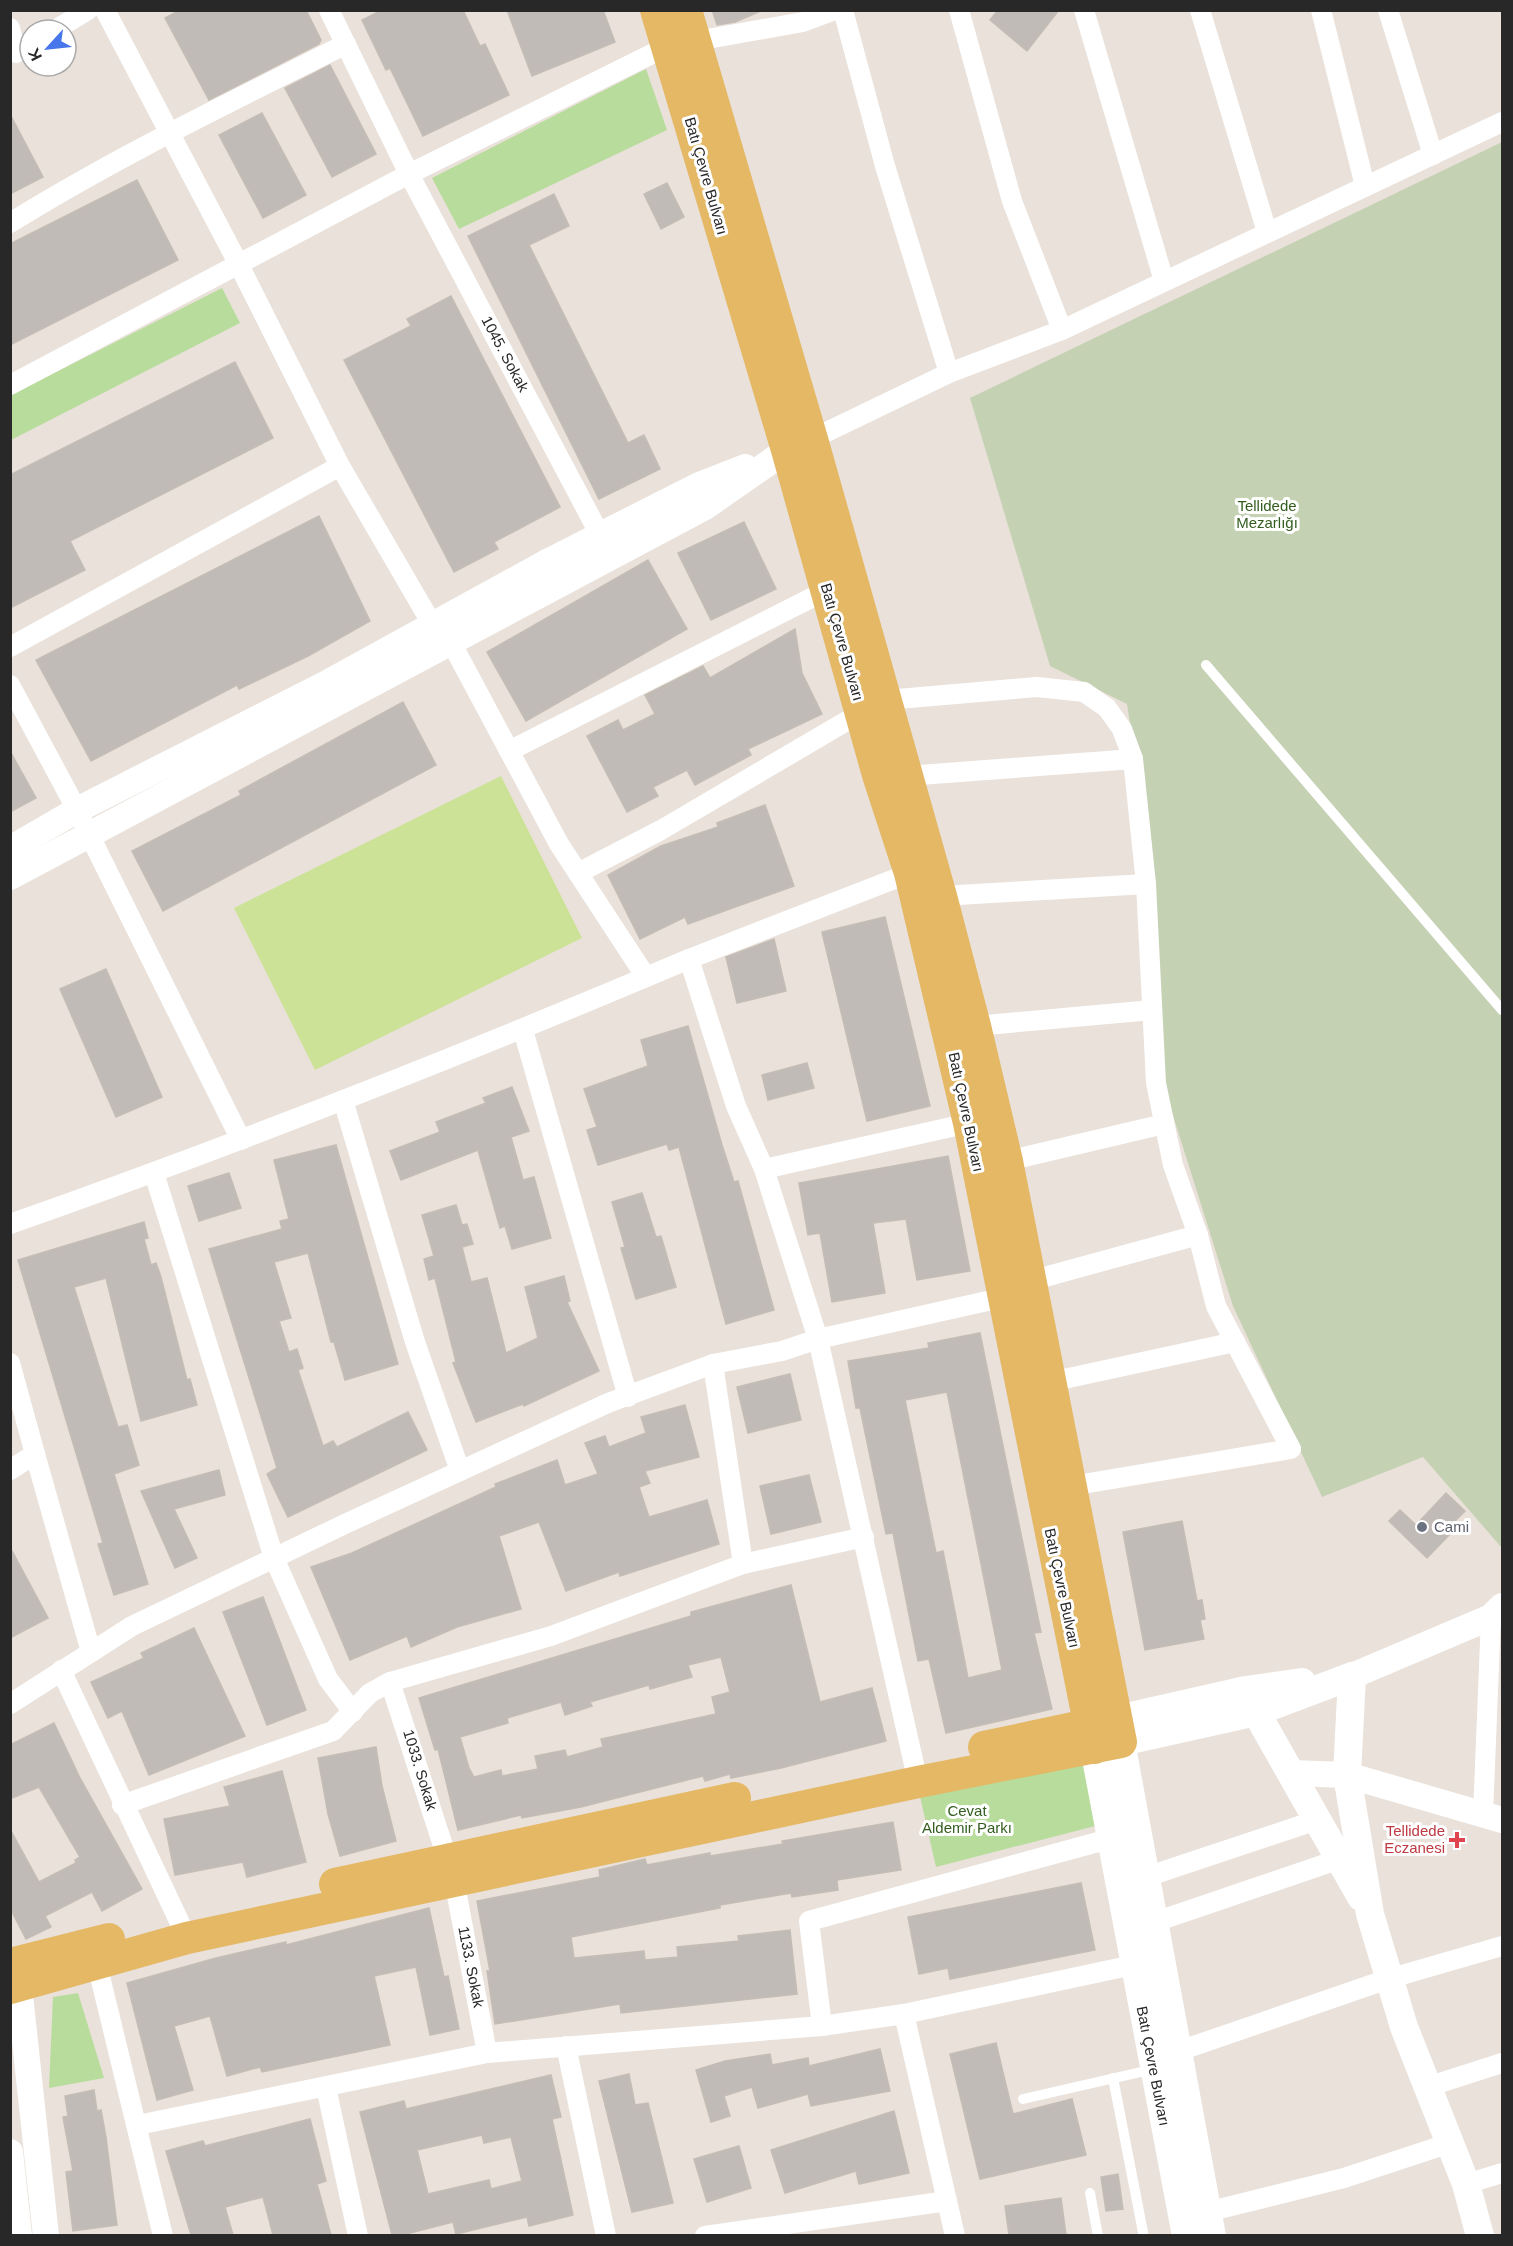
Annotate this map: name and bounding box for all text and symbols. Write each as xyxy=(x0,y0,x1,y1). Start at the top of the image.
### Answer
north arrow xyxy=(18,18,78,78)
text: K xyxy=(25,45,45,64)
street label: Batı Çevre Bulvarı xyxy=(682,115,731,237)
street label: 1045. Sokak xyxy=(478,313,533,395)
park label: Tellidede Mezarlığı xyxy=(1236,497,1298,531)
street label: Batı Çevre Bulvarı xyxy=(818,581,867,703)
street label: Batı Çevre Bulvarı xyxy=(946,1051,987,1173)
place label: Cami xyxy=(1434,1518,1469,1535)
marker: Cami xyxy=(1415,1520,1429,1534)
street label: Batı Çevre Bulvarı xyxy=(1042,1527,1083,1649)
street label: 1033. Sokak xyxy=(400,1727,441,1813)
park label: Cevat Aldemir Parkı xyxy=(922,1802,1012,1836)
place label: Tellidede Eczanesi xyxy=(1384,1822,1445,1856)
marker: Tellidede Eczanesi xyxy=(1450,1833,1464,1847)
street label: 1133. Sokak xyxy=(455,1925,488,2009)
street label: Batı Çevre Bulvarı xyxy=(1134,2005,1173,2127)

